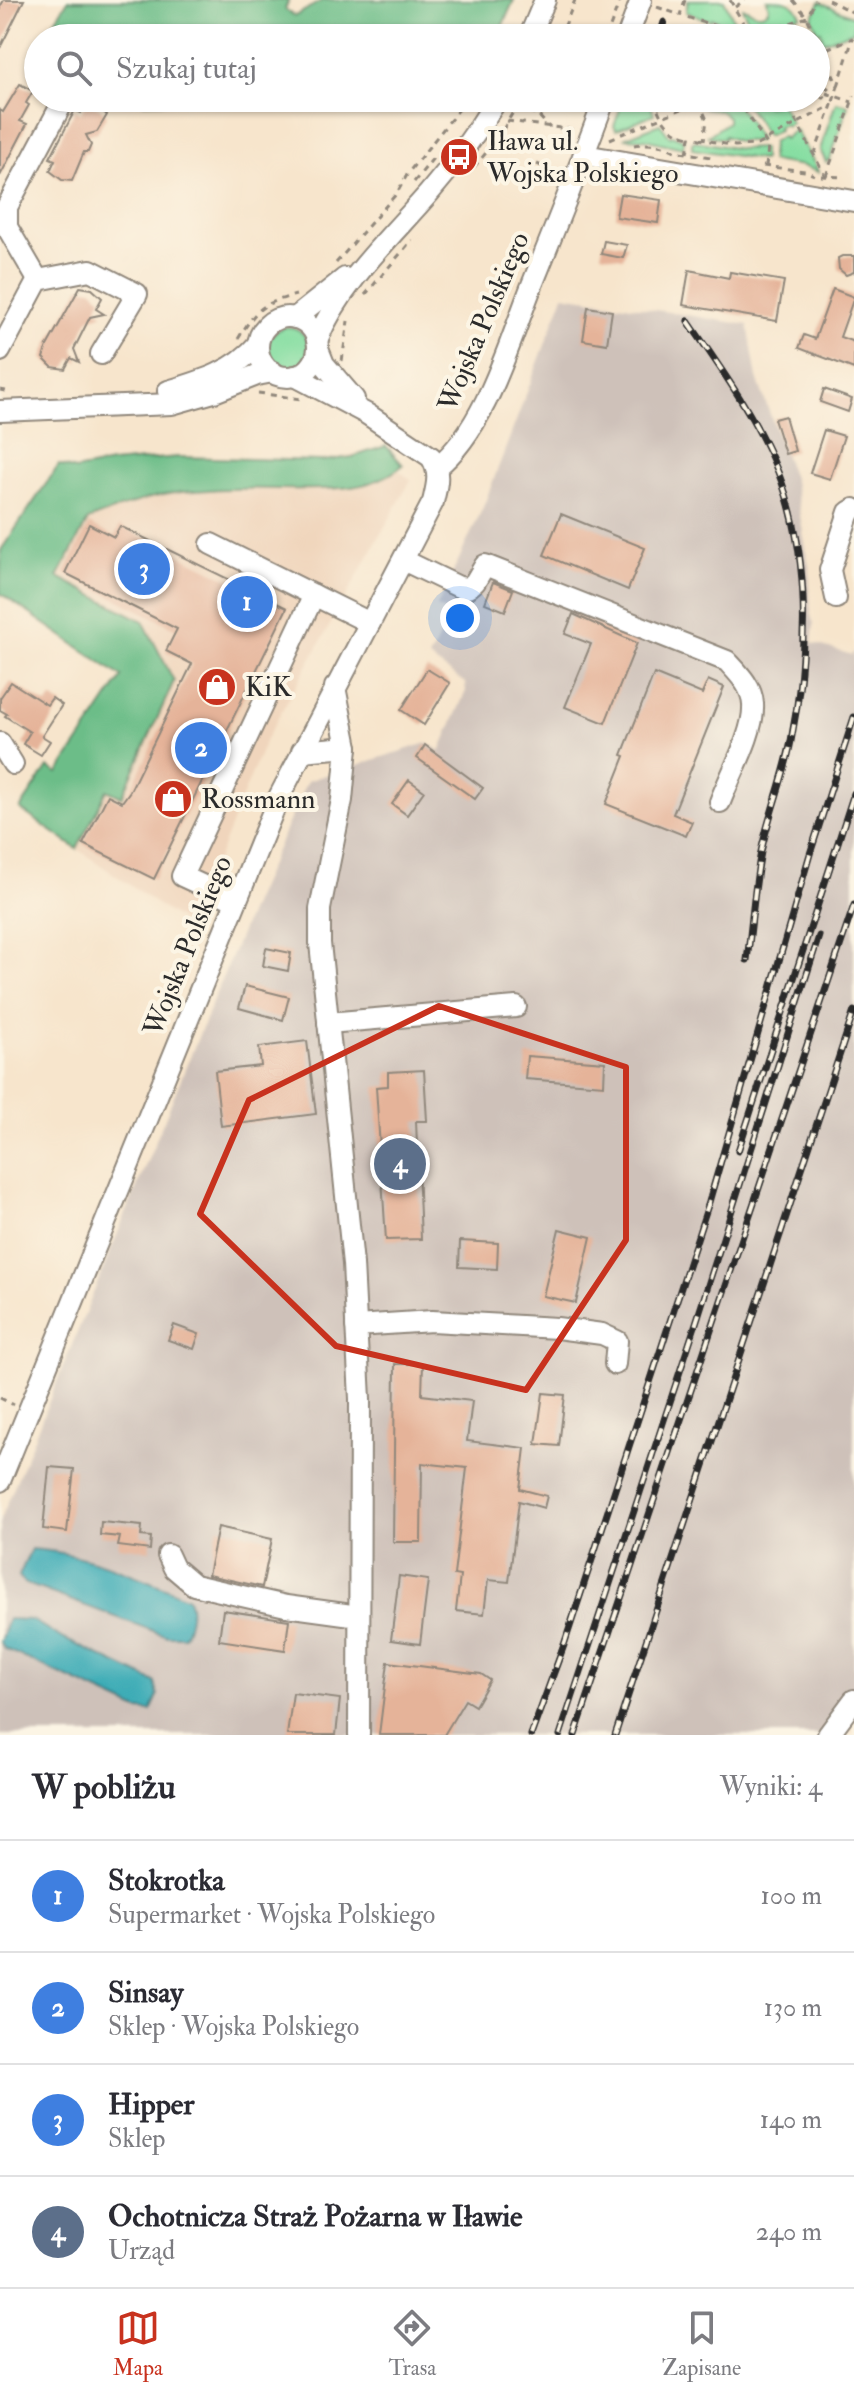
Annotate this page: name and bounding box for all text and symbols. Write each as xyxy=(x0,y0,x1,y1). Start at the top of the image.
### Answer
search box xyxy=(24,24,830,112)
icon: search xyxy=(52,46,96,90)
text: Szukaj tutaj xyxy=(116,50,257,87)
place label: Iława ul. Wojska Polskiego xyxy=(486,124,679,191)
bus stop icon: Iława ul. Wojska Polskiego xyxy=(438,136,480,178)
street label: Wojska Polskiego xyxy=(430,227,538,418)
pin: 3 xyxy=(118,539,170,599)
pin: 1 xyxy=(221,572,273,632)
your location xyxy=(440,598,480,638)
shop icon: KiK xyxy=(196,666,238,708)
place label: KiK xyxy=(245,670,292,705)
pin: 2 xyxy=(175,718,227,778)
shop icon: Rossmann xyxy=(152,778,194,820)
place label: Rossmann xyxy=(201,782,316,817)
street label: Wojska Polskiego xyxy=(136,851,240,1042)
pin: 4 xyxy=(374,1134,426,1194)
text: W pobliżu xyxy=(32,1766,176,1809)
text: Wyniki: 4 xyxy=(720,1771,822,1803)
text: Stokrotka xyxy=(108,1862,225,1899)
text: 1 xyxy=(53,1880,63,1912)
text: 100 m xyxy=(761,1880,822,1912)
text: Supermarket · Wojska Polskiego xyxy=(108,1899,435,1931)
text: Sinsay xyxy=(108,1974,184,2011)
text: 2 xyxy=(51,1992,65,2024)
text: 130 m xyxy=(764,1992,822,2024)
text: Sklep · Wojska Polskiego xyxy=(108,2011,359,2043)
text: Hipper xyxy=(108,2086,195,2123)
text: 3 xyxy=(53,2104,63,2136)
text: 140 m xyxy=(760,2104,822,2136)
text: Sklep xyxy=(108,2123,165,2155)
text: Ochotnicza Straż Pożarna w Iławie xyxy=(108,2198,523,2235)
text: 4 xyxy=(51,2216,65,2248)
text: 240 m xyxy=(756,2216,822,2248)
text: Urząd xyxy=(108,2235,175,2267)
tab: Mapa xyxy=(113,2306,163,2382)
tab: Trasa xyxy=(389,2306,436,2382)
tab: Zapisane xyxy=(662,2306,741,2382)

